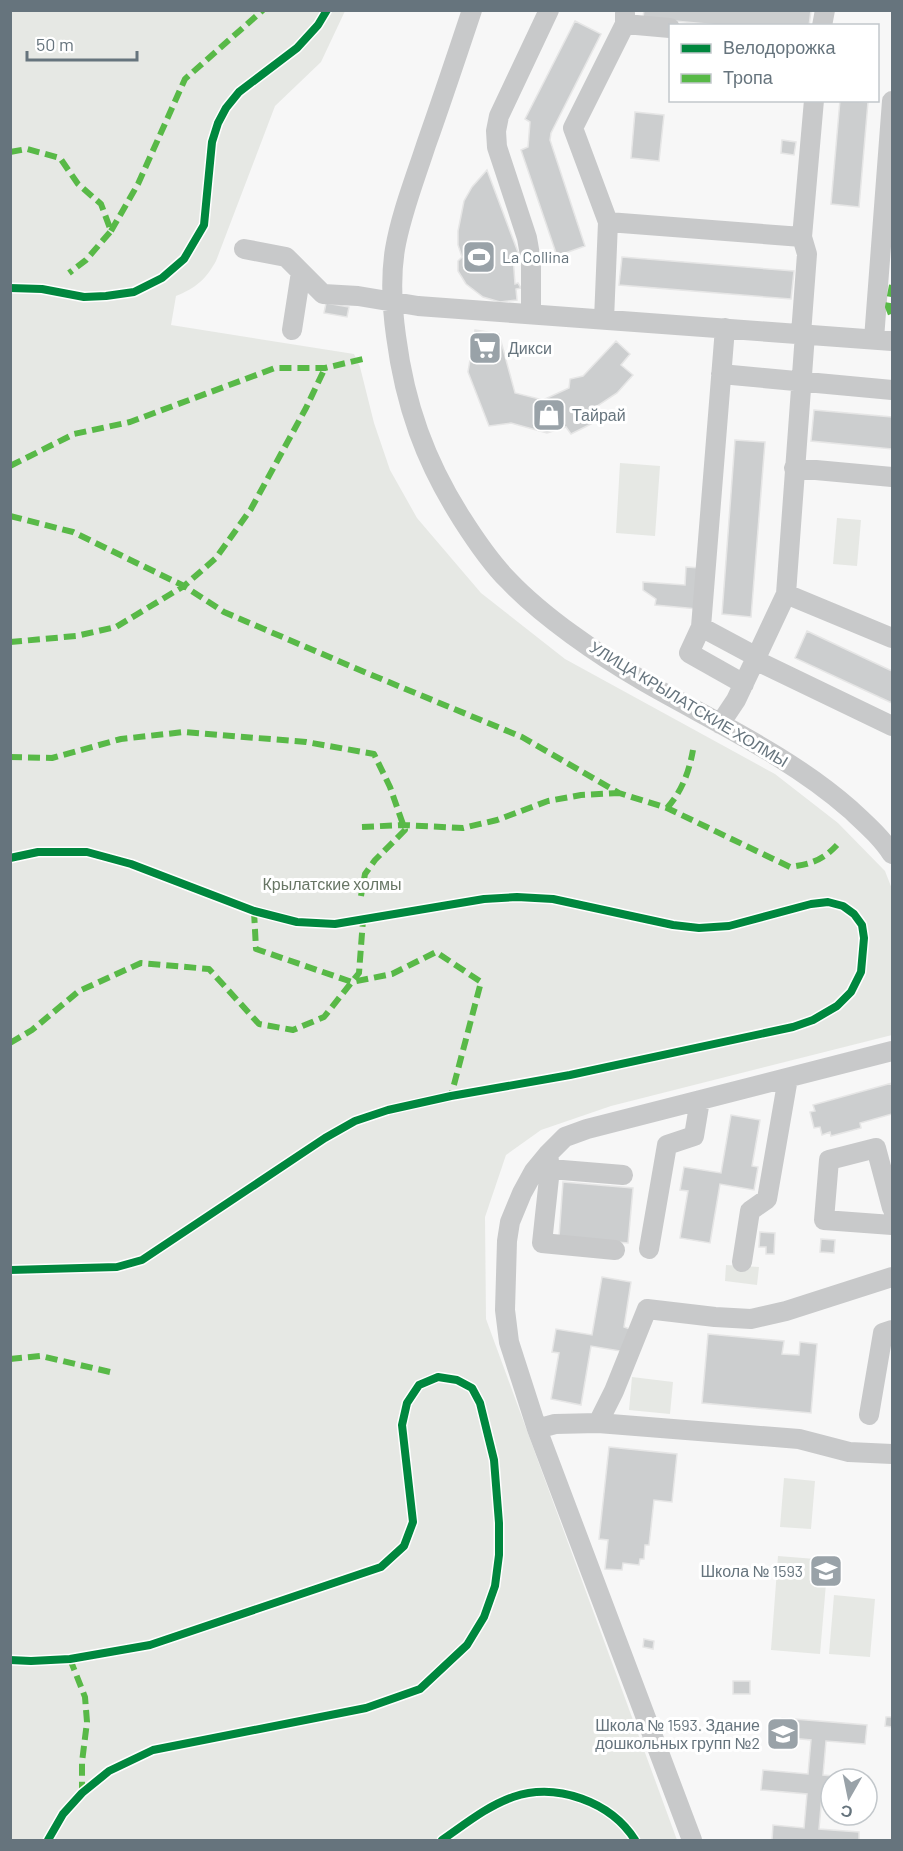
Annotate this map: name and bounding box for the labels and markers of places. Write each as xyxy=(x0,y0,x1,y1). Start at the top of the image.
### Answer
sports icon: La Collina xyxy=(461,239,497,275)
place label: La Collina xyxy=(502,247,569,266)
supermarket icon: Дикси xyxy=(467,330,503,366)
place label: Дикси xyxy=(508,338,552,357)
shop icon: Тайрай xyxy=(531,397,567,433)
place label: Тайрай xyxy=(572,405,626,424)
school or university icon: Школа № 1593 xyxy=(808,1553,844,1589)
place label: Школа № 1593 xyxy=(700,1561,803,1580)
place label: Школа № 1593. Здание дошкольных групп №2 xyxy=(595,1715,760,1752)
school or university icon: Школа № 1593. Здание дошкольных групп №2 xyxy=(765,1716,801,1752)

